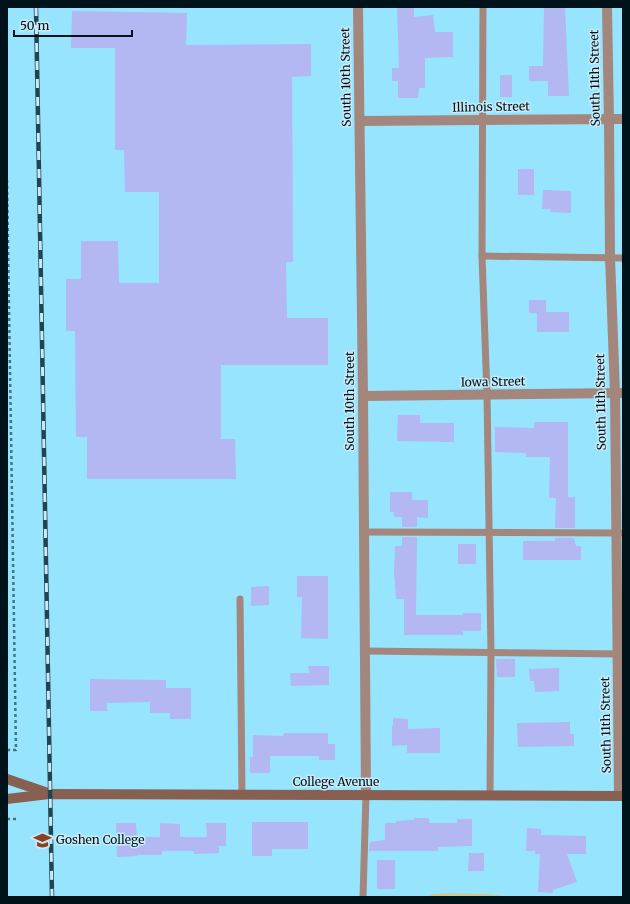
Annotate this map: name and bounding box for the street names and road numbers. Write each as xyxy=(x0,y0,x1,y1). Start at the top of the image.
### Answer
street label: South 10th Street xyxy=(337,27,354,127)
street label: South 11th Street xyxy=(586,29,603,127)
street label: Illinois Street xyxy=(452,98,530,115)
street label: South 10th Street xyxy=(342,351,357,451)
street label: South 11th Street xyxy=(592,353,609,451)
street label: Iowa Street xyxy=(460,373,526,390)
street label: South 11th Street xyxy=(597,676,614,774)
street label: College Avenue xyxy=(293,774,379,789)

